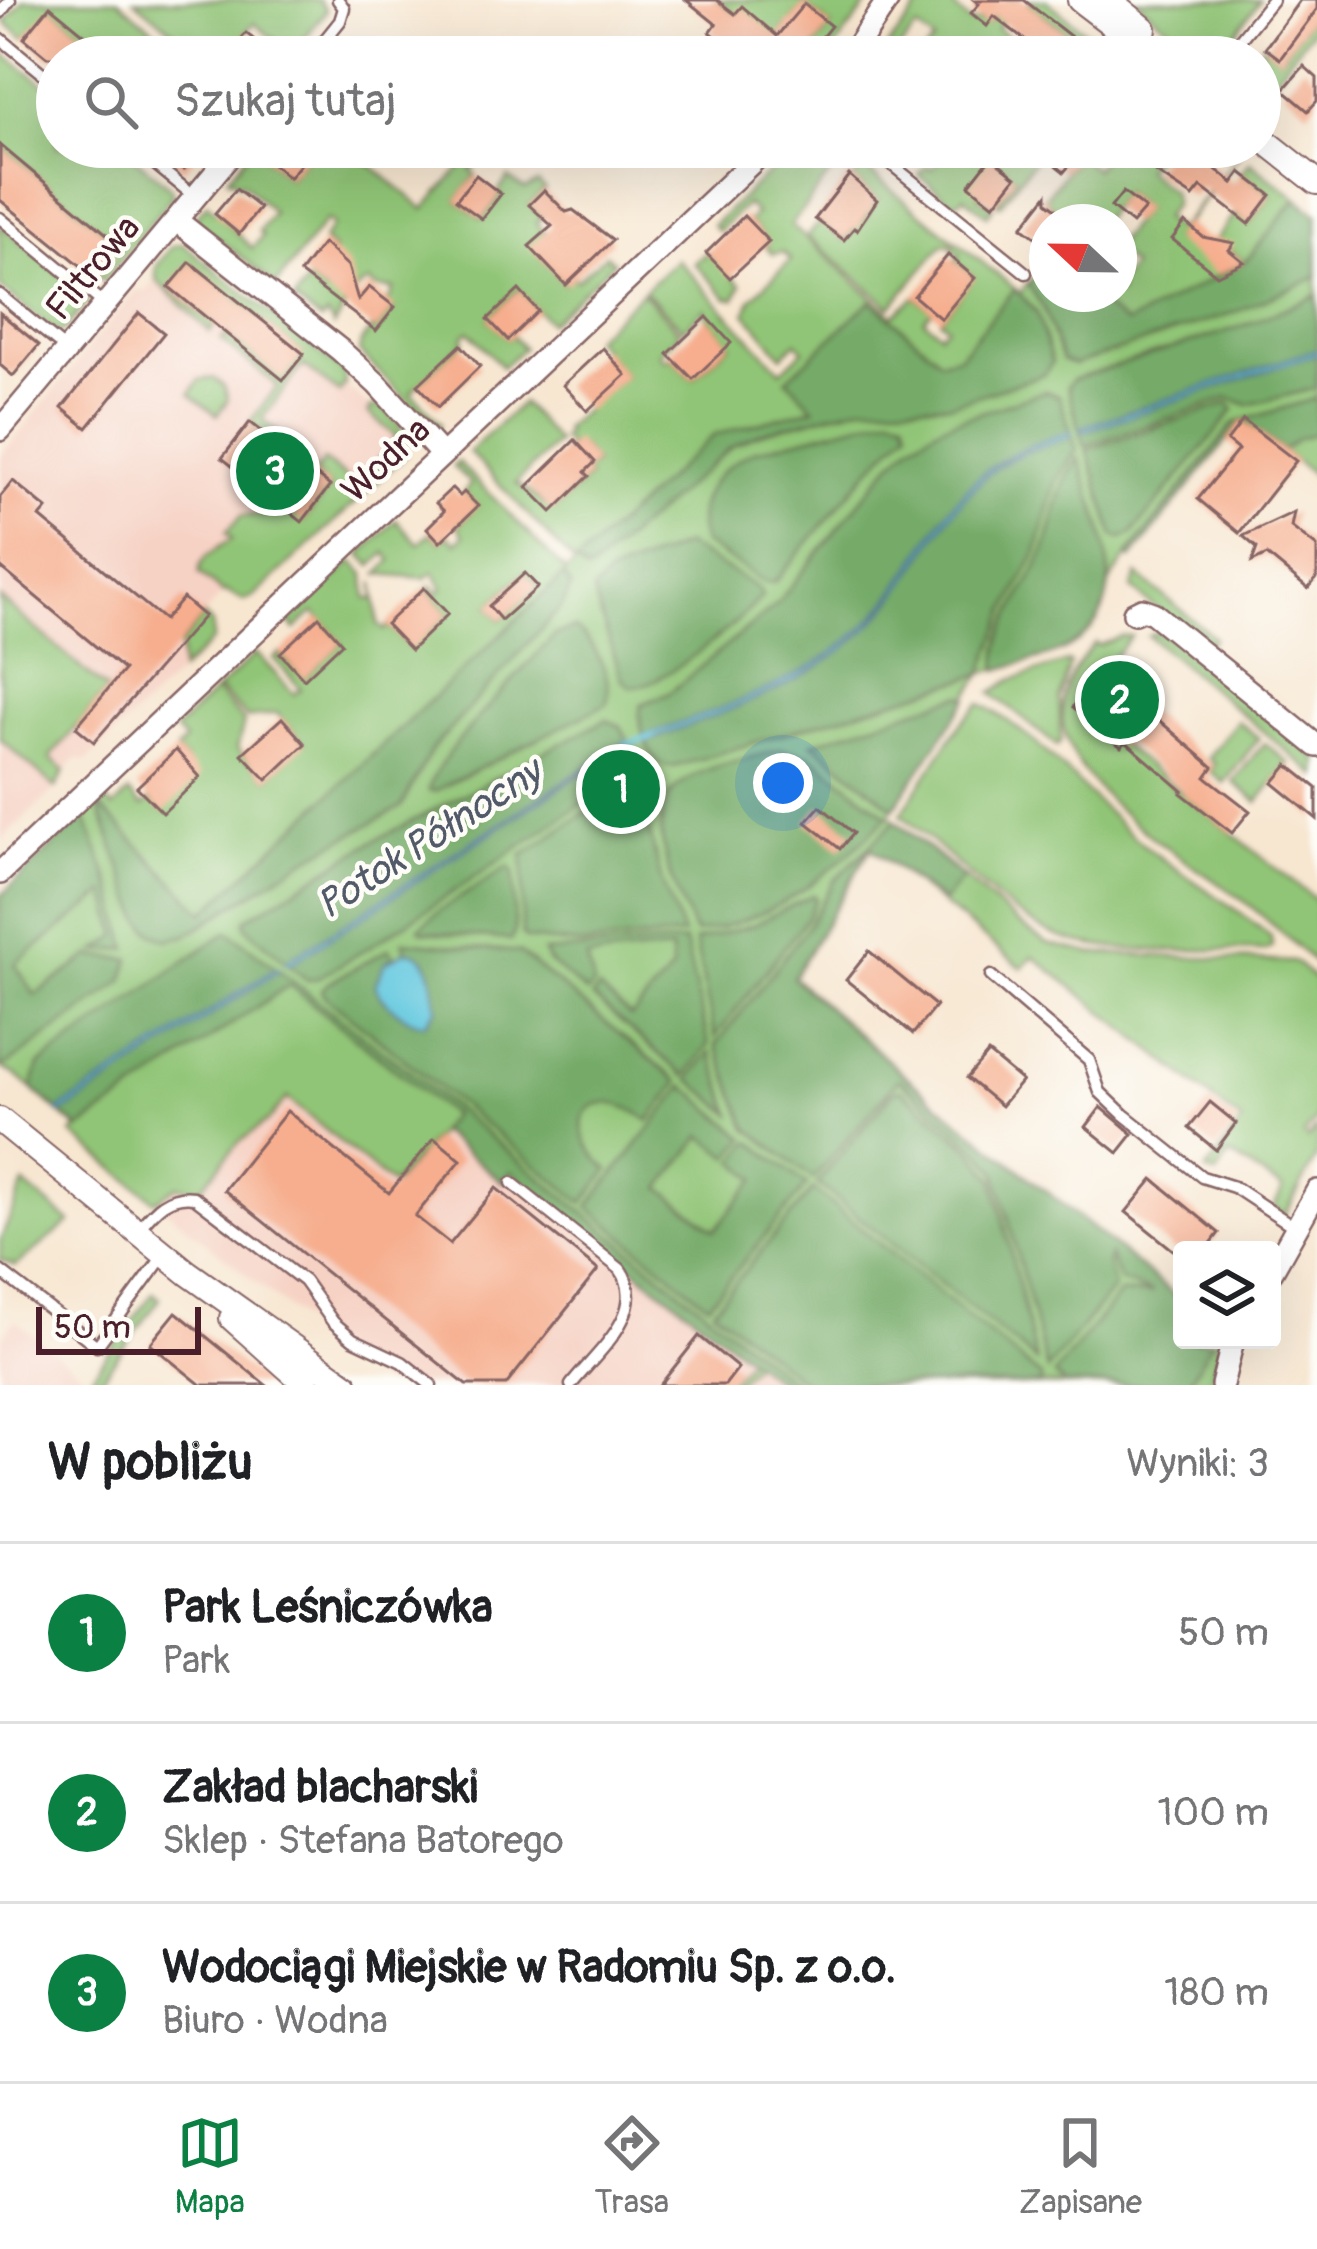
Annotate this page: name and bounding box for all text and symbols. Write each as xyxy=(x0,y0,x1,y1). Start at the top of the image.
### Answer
search box xyxy=(36,36,1281,168)
icon: search xyxy=(78,69,144,135)
text: Szukaj tutaj xyxy=(174,74,396,130)
north arrow xyxy=(1029,204,1137,312)
street label: Filtrowa xyxy=(36,206,150,330)
street label: Wodna xyxy=(332,408,440,512)
pin: 3 xyxy=(236,426,314,516)
pin: 2 xyxy=(1081,655,1159,745)
pin: 1 xyxy=(582,744,660,834)
water label: Potok Północny xyxy=(308,746,554,930)
your location xyxy=(753,753,813,813)
map controls xyxy=(1173,1241,1281,1349)
button: layers xyxy=(1173,1241,1281,1349)
scale bar xyxy=(36,1301,201,1354)
text: 50 m xyxy=(54,1307,131,1348)
text: W pobliżu xyxy=(48,1431,253,1495)
text: Wyniki: 3 xyxy=(1126,1439,1269,1488)
text: Park Leśniczówka xyxy=(162,1580,493,1636)
text: 1 xyxy=(79,1608,95,1657)
text: 50 m xyxy=(1178,1608,1269,1657)
text: Park xyxy=(162,1636,230,1685)
text: Zakład blacharski xyxy=(162,1760,478,1816)
text: 2 xyxy=(76,1788,98,1837)
text: 100 m xyxy=(1157,1788,1269,1837)
text: Sklep · Stefana Batorego xyxy=(162,1816,564,1865)
text: Wodociągi Miejskie w Radomiu Sp. z o.o. xyxy=(162,1940,896,1996)
text: 3 xyxy=(76,1968,98,2017)
text: 180 m xyxy=(1164,1968,1269,2017)
text: Biuro · Wodna xyxy=(162,1996,388,2045)
tab: Mapa xyxy=(175,2110,245,2223)
tab: Trasa xyxy=(595,2110,669,2223)
tab: Zapisane xyxy=(1019,2110,1142,2223)

